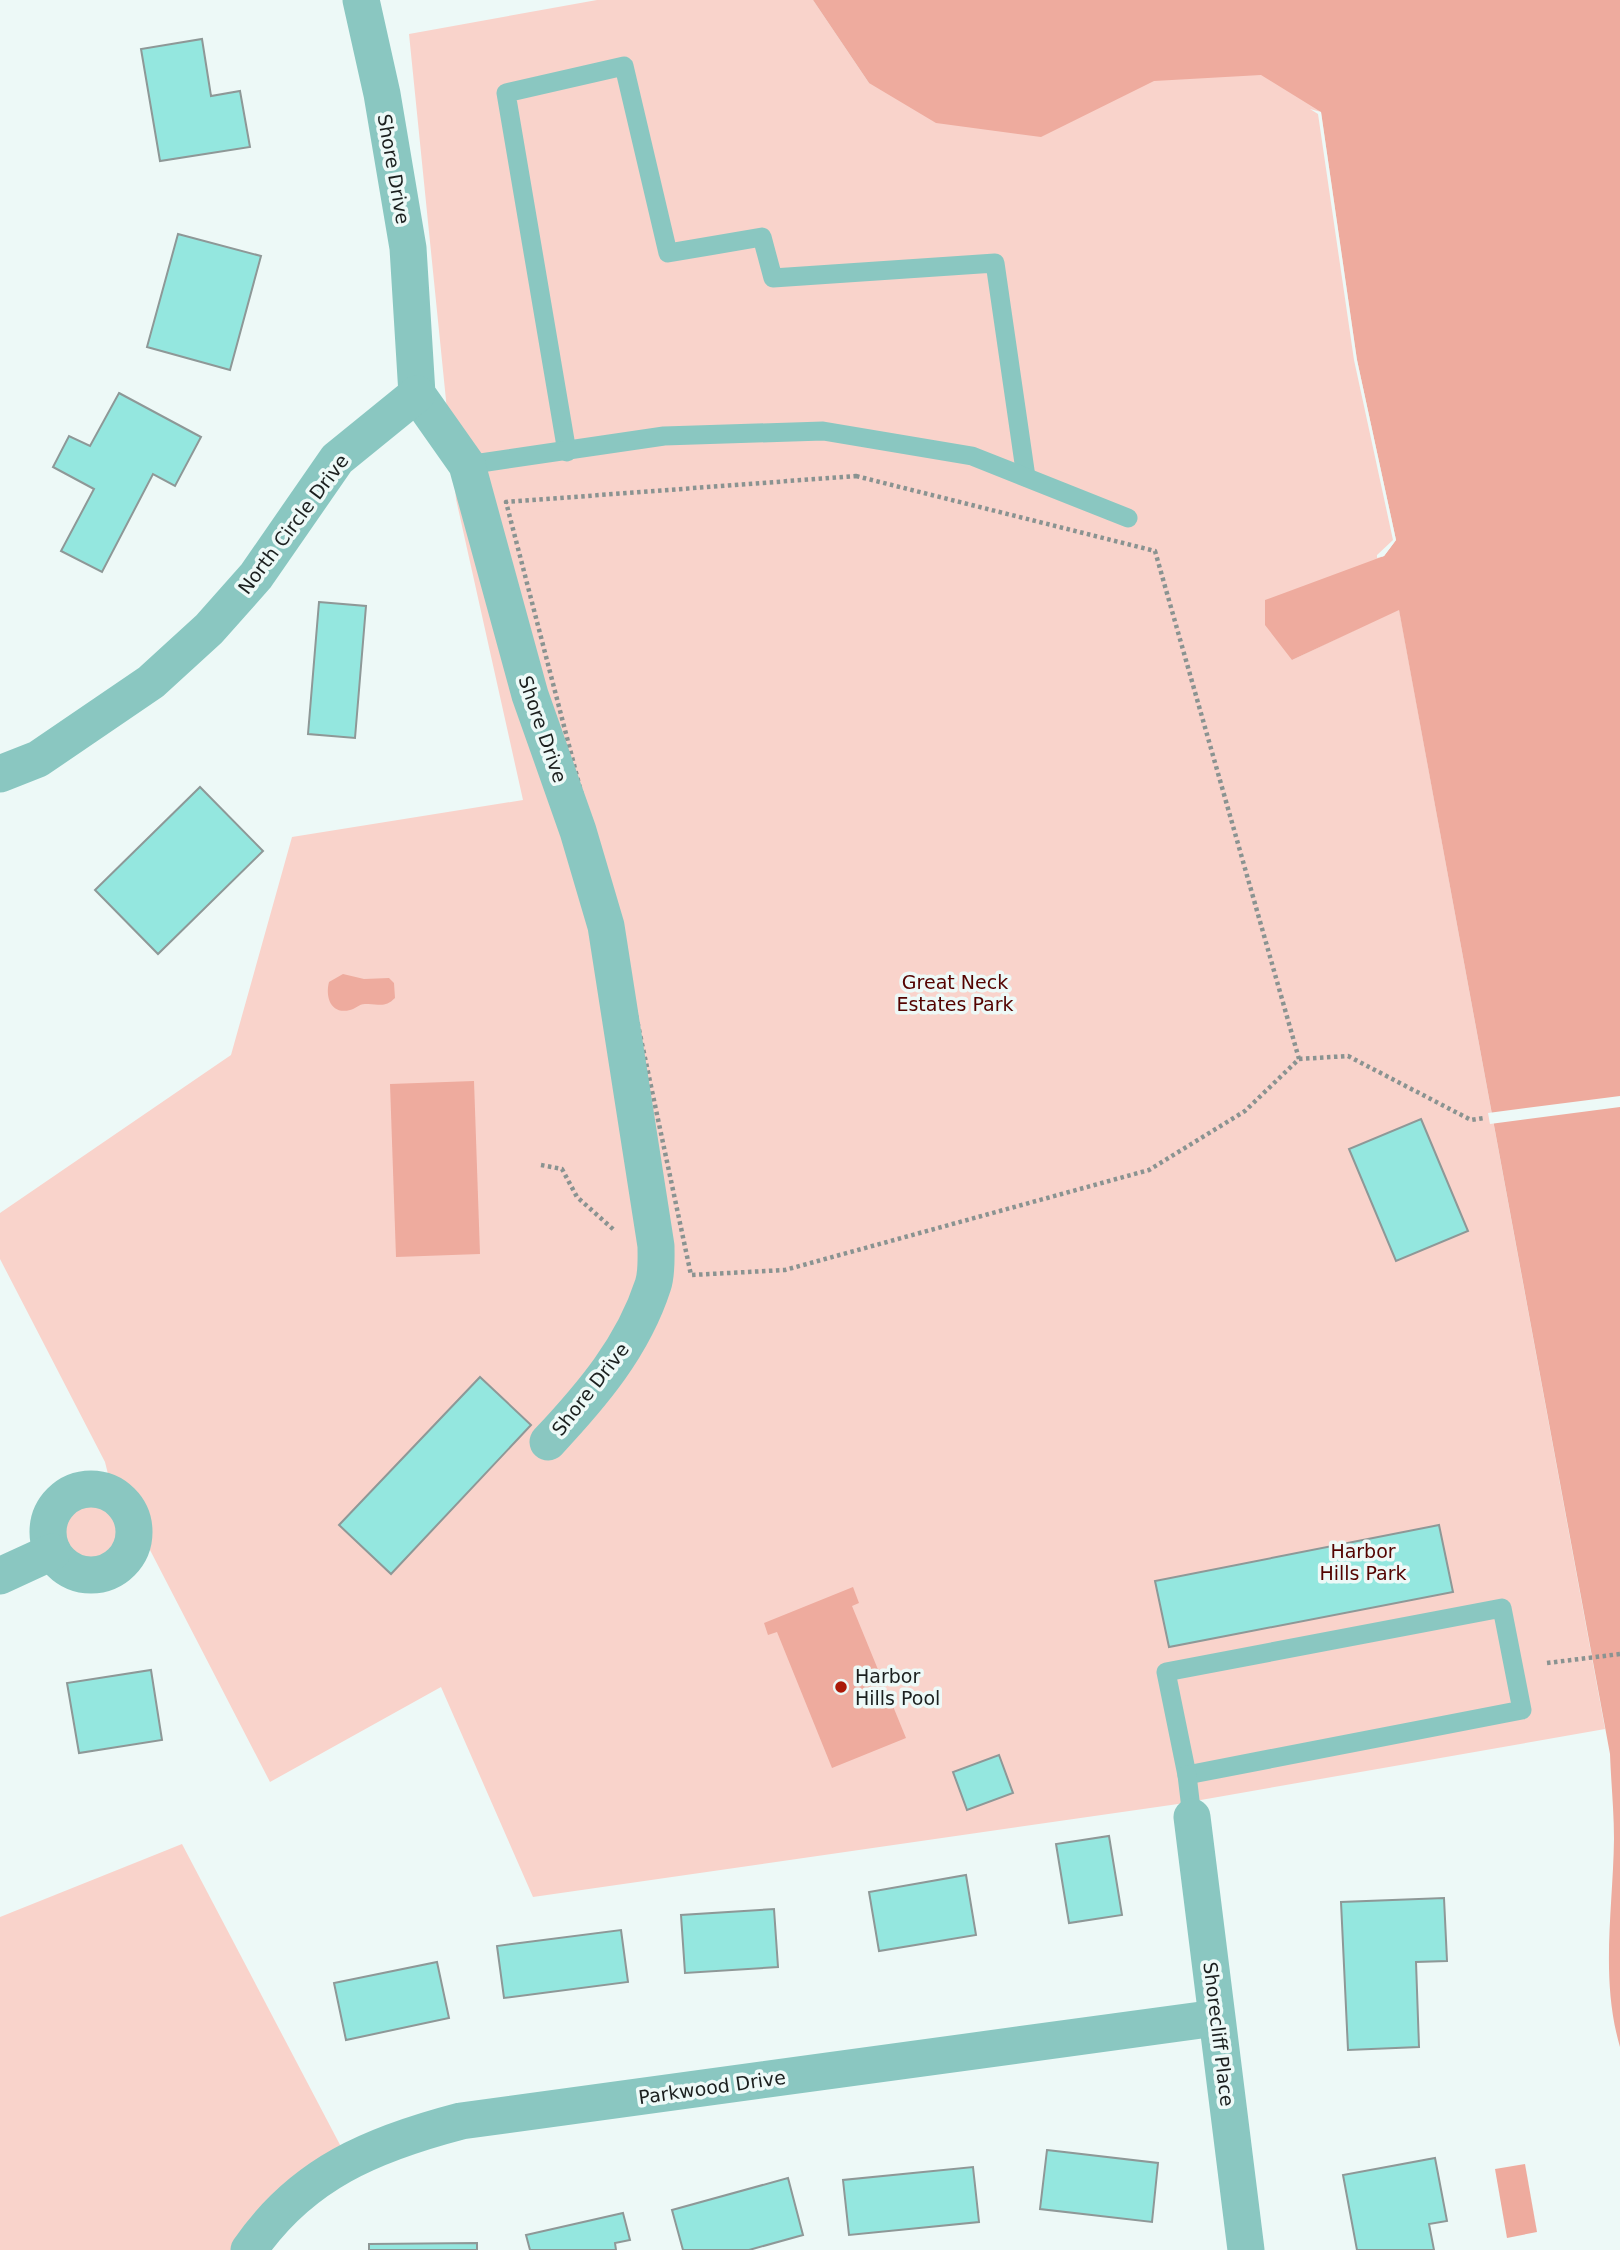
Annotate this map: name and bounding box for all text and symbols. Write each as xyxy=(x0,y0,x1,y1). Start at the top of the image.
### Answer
street label: Shore Drive xyxy=(373,112,415,226)
street label: North Circle Drive xyxy=(233,450,353,598)
street label: Shore Drive xyxy=(514,673,572,785)
park label: Great Neck Estates Park xyxy=(896,971,1014,1015)
street label: Shore Drive xyxy=(547,1338,633,1440)
park label: Harbor Hills Park xyxy=(1319,1540,1407,1584)
place label: Harbor Hills Pool xyxy=(855,1665,940,1709)
marker: Harbor Hills Pool xyxy=(833,1679,849,1695)
street label: Shorecliff Place xyxy=(1199,1960,1239,2108)
street label: Parkwood Drive xyxy=(637,2066,787,2108)

